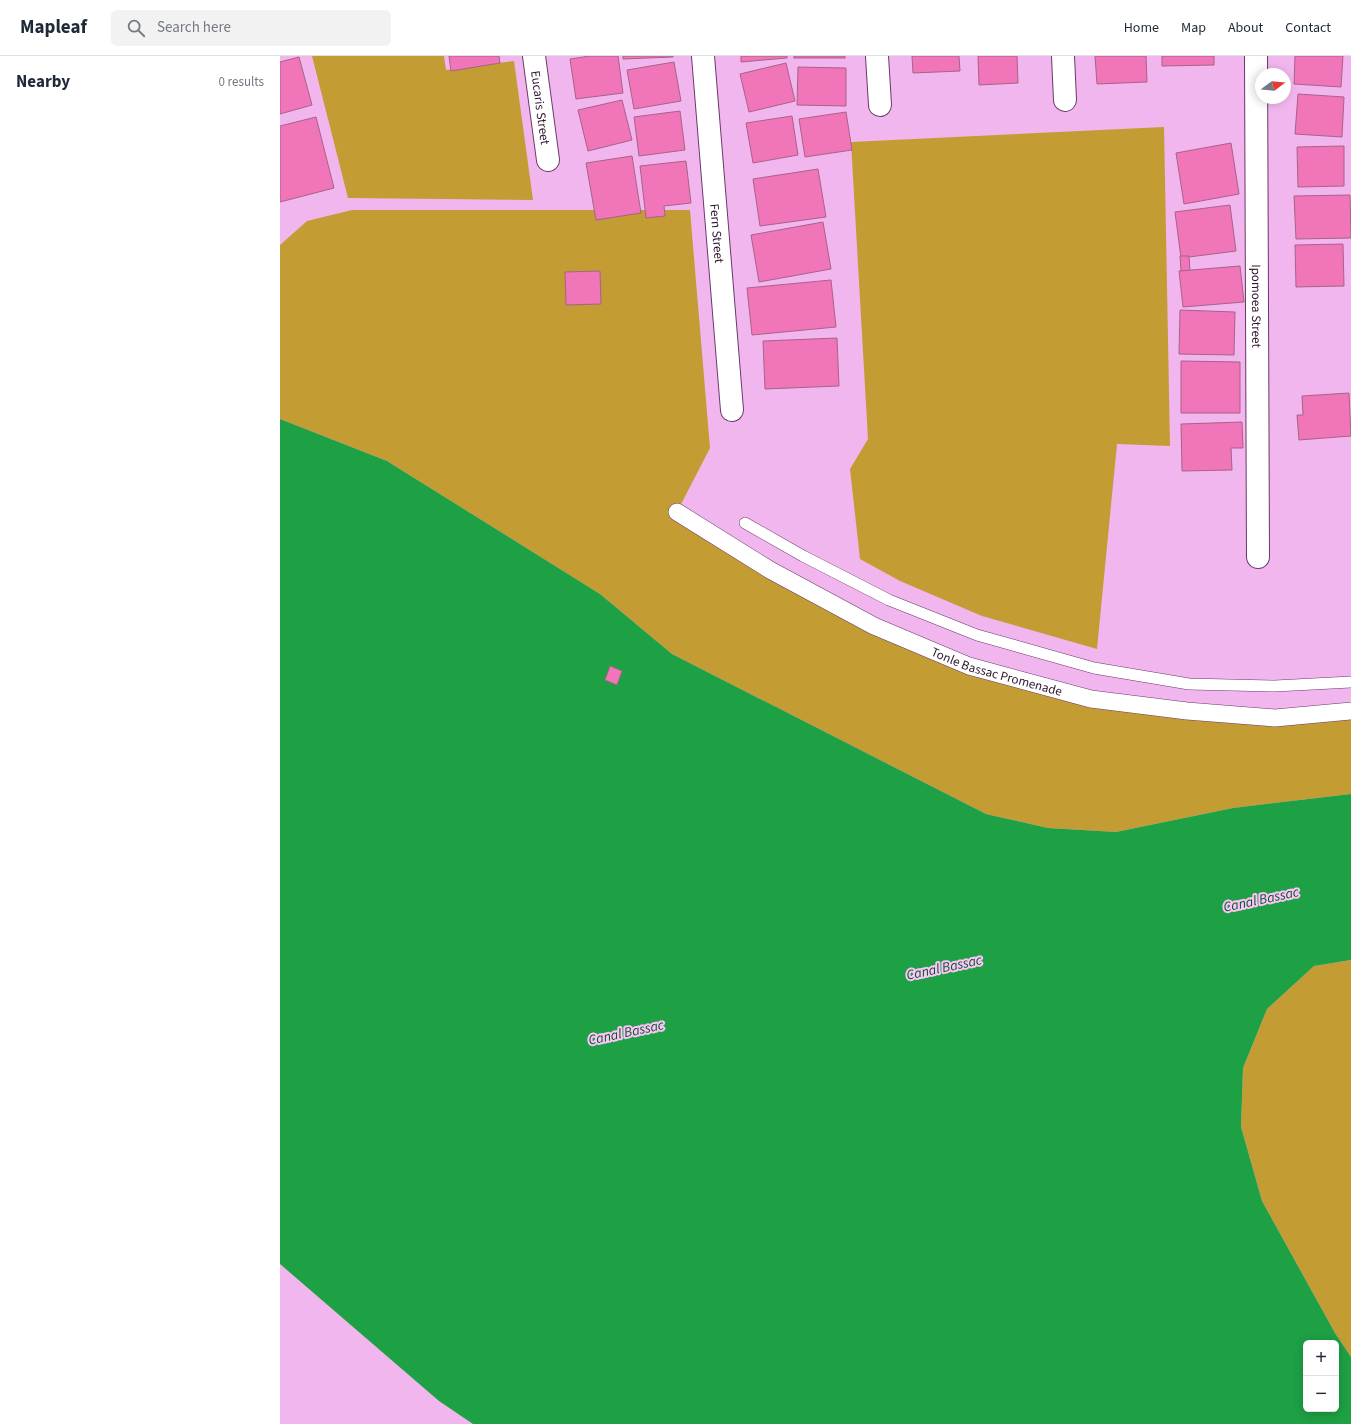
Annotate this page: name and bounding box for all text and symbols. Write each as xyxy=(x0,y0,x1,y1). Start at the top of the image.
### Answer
search box xyxy=(111,10,391,46)
text: Mapleaf xyxy=(20,14,87,41)
icon: search xyxy=(125,17,147,39)
text: Search here xyxy=(157,17,231,38)
text: Home xyxy=(1124,18,1159,38)
text: Map xyxy=(1181,18,1206,38)
text: About xyxy=(1228,18,1263,38)
text: Contact xyxy=(1285,18,1331,38)
north arrow xyxy=(1255,68,1291,104)
street label: Eucaris Street xyxy=(526,69,554,146)
text: Nearby xyxy=(16,70,70,94)
text: 0 results xyxy=(219,73,264,91)
street label: Fern Street xyxy=(705,203,728,265)
street label: Ipomoea Street xyxy=(1247,264,1265,348)
street label: Tonle Bassac Promenade xyxy=(928,643,1064,701)
water label: Canal Bassac xyxy=(1222,882,1302,918)
water label: Canal Bassac xyxy=(905,950,985,986)
water label: Canal Bassac xyxy=(587,1015,667,1051)
map controls xyxy=(1303,1340,1339,1412)
button: + xyxy=(1303,1340,1339,1376)
button: − xyxy=(1303,1376,1339,1412)

